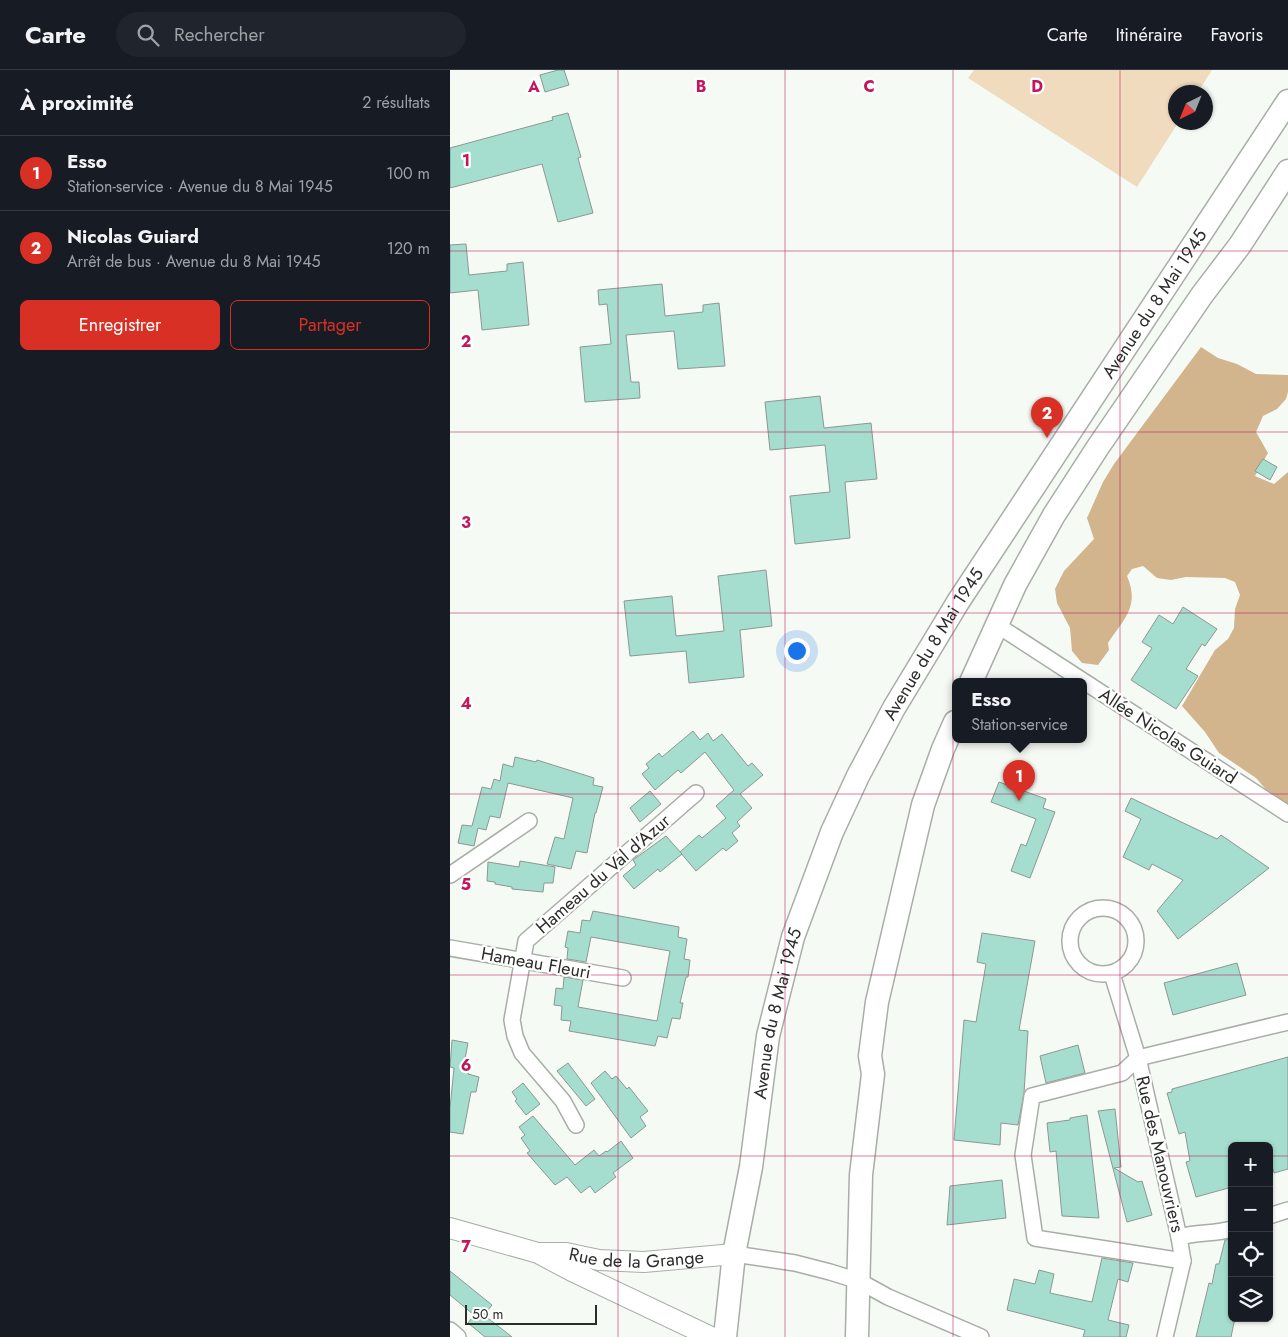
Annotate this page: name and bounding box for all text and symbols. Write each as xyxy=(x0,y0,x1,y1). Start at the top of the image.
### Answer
search box xyxy=(116,12,466,57)
text: Carte xyxy=(25,17,86,52)
icon: search xyxy=(134,21,162,49)
text: Rechercher xyxy=(174,21,265,48)
text: Carte xyxy=(1047,22,1088,48)
text: Itinéraire xyxy=(1116,22,1182,48)
text: Favoris xyxy=(1210,22,1263,48)
text: A xyxy=(527,75,540,98)
text: B xyxy=(696,75,706,98)
text: C xyxy=(863,75,875,98)
text: D xyxy=(1031,75,1043,98)
north arrow xyxy=(1168,85,1213,130)
text: À proximité xyxy=(20,88,134,118)
text: 2 résultats xyxy=(362,91,430,114)
text: Esso xyxy=(67,148,107,175)
text: 1 xyxy=(462,149,470,172)
text: 1 xyxy=(32,162,40,185)
text: 100 m xyxy=(386,162,430,185)
text: Station-service · Avenue du 8 Mai 1945 xyxy=(67,175,333,198)
text: Nicolas Guiard xyxy=(67,223,199,250)
street label: Avenue du 8 Mai 1945 xyxy=(1096,224,1213,384)
text: 2 xyxy=(31,237,41,260)
text: 120 m xyxy=(387,237,430,260)
text: Arrêt de bus · Avenue du 8 Mai 1945 xyxy=(67,250,321,273)
button: Enregistrer xyxy=(20,300,220,350)
button: Partager xyxy=(230,300,430,350)
text: 2 xyxy=(461,330,471,353)
pin: 2 xyxy=(1031,397,1063,438)
text: 3 xyxy=(461,511,471,534)
street label: Avenue du 8 Mai 1945 xyxy=(877,563,990,725)
your location xyxy=(784,638,810,664)
popup xyxy=(952,678,1087,743)
street label: Allée Nicolas Guiard xyxy=(1094,682,1242,790)
text: Esso xyxy=(971,686,1011,713)
text: 4 xyxy=(460,692,472,715)
text: Station-service xyxy=(971,713,1068,736)
pin: 1 xyxy=(1003,760,1035,801)
street label: Hameau du Val d'Azur xyxy=(530,808,677,940)
text: 5 xyxy=(461,873,471,896)
street label: Avenue du 8 Mai 1945 xyxy=(747,924,808,1101)
street label: Hameau Fleuri xyxy=(479,941,593,985)
text: 6 xyxy=(461,1054,471,1077)
street label: Rue des Manouvriers xyxy=(1129,1073,1191,1235)
map controls xyxy=(1228,1142,1273,1322)
button: + xyxy=(1228,1142,1273,1187)
button: − xyxy=(1228,1187,1273,1232)
button: locate xyxy=(1228,1232,1273,1277)
text: 7 xyxy=(461,1235,471,1258)
street label: Rue de la Grange xyxy=(567,1241,705,1275)
button: layers xyxy=(1228,1277,1273,1322)
scale bar xyxy=(465,1302,598,1325)
text: 50 m xyxy=(472,1304,503,1324)

